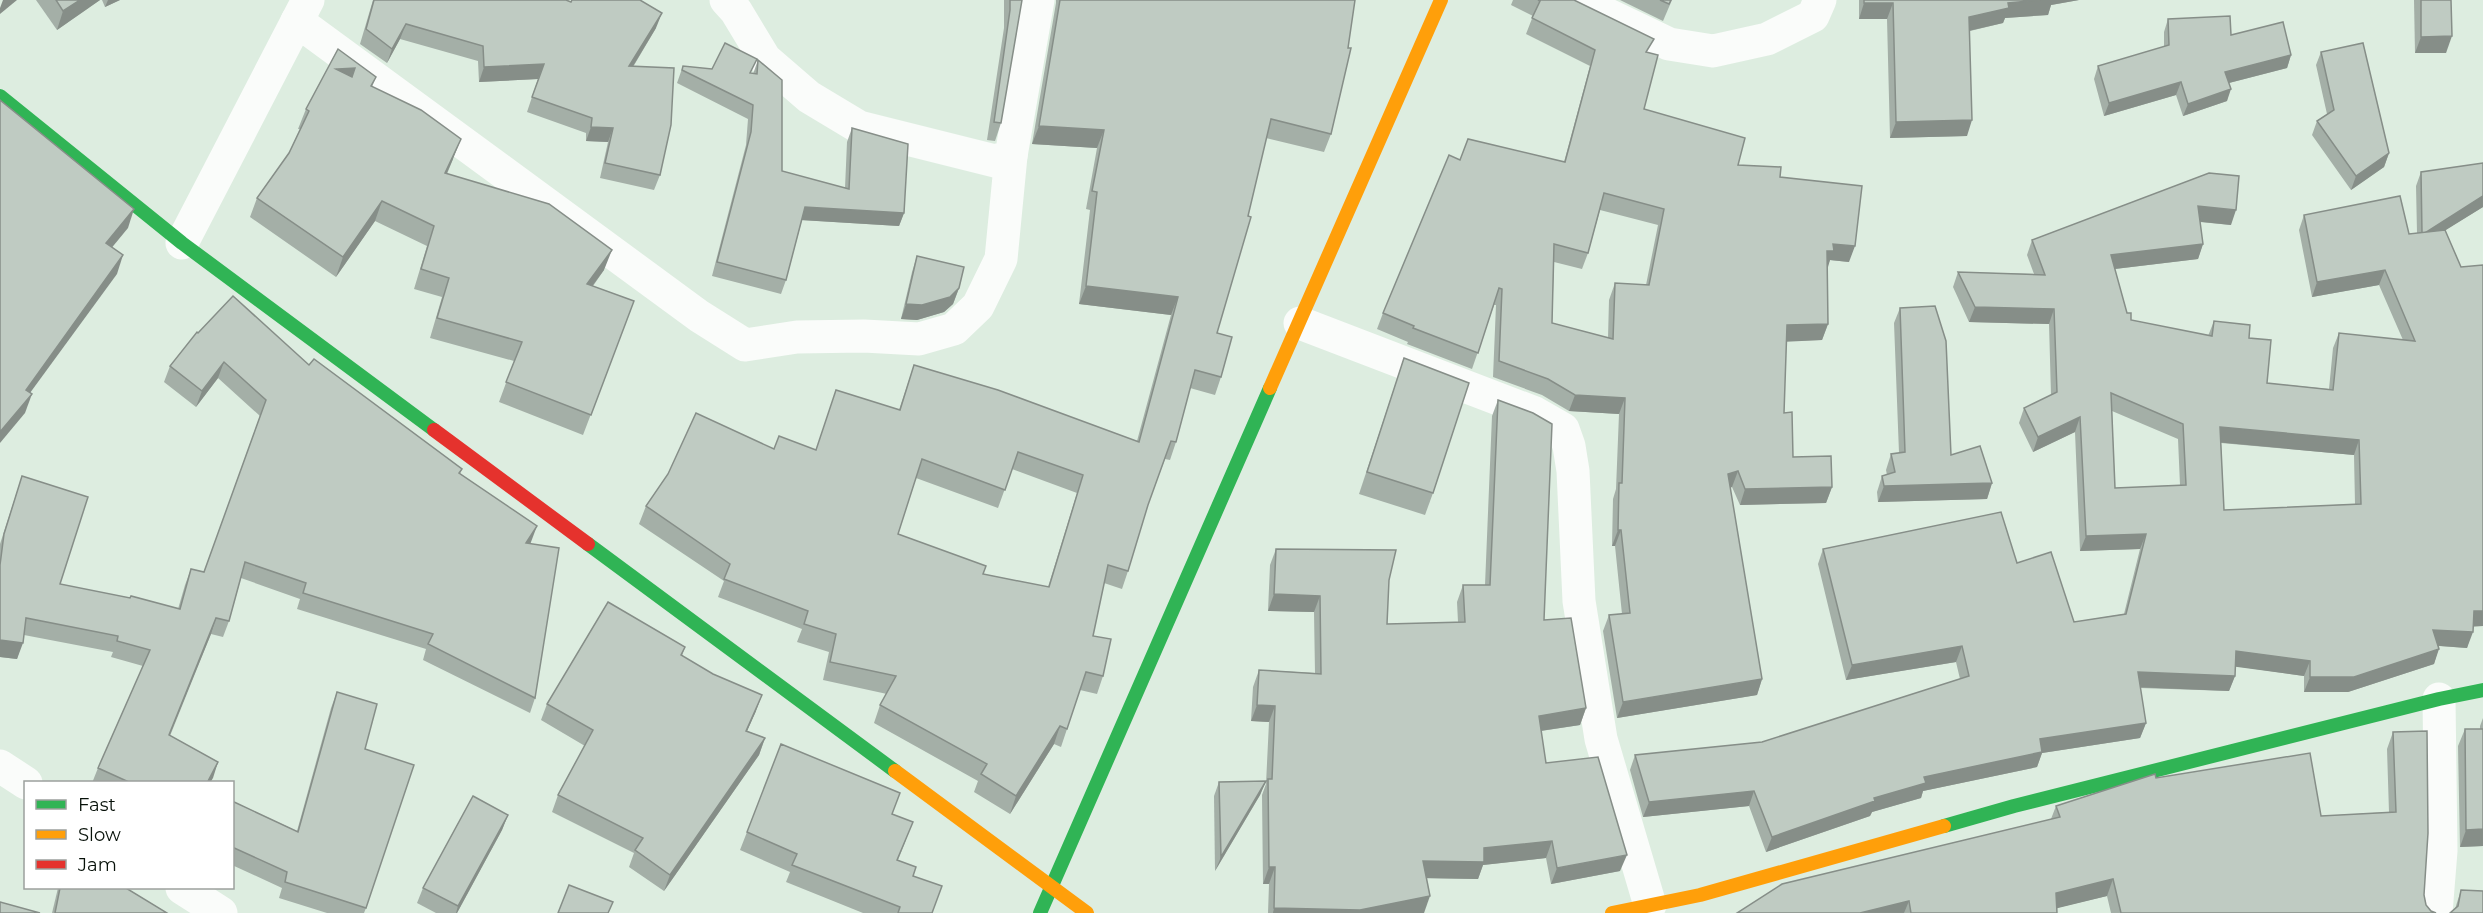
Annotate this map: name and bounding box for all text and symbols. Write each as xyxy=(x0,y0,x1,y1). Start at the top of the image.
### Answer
legend xyxy=(24,781,234,889)
text: Fast xyxy=(78,794,116,816)
text: Slow xyxy=(78,824,121,846)
text: Jam xyxy=(77,854,117,876)

